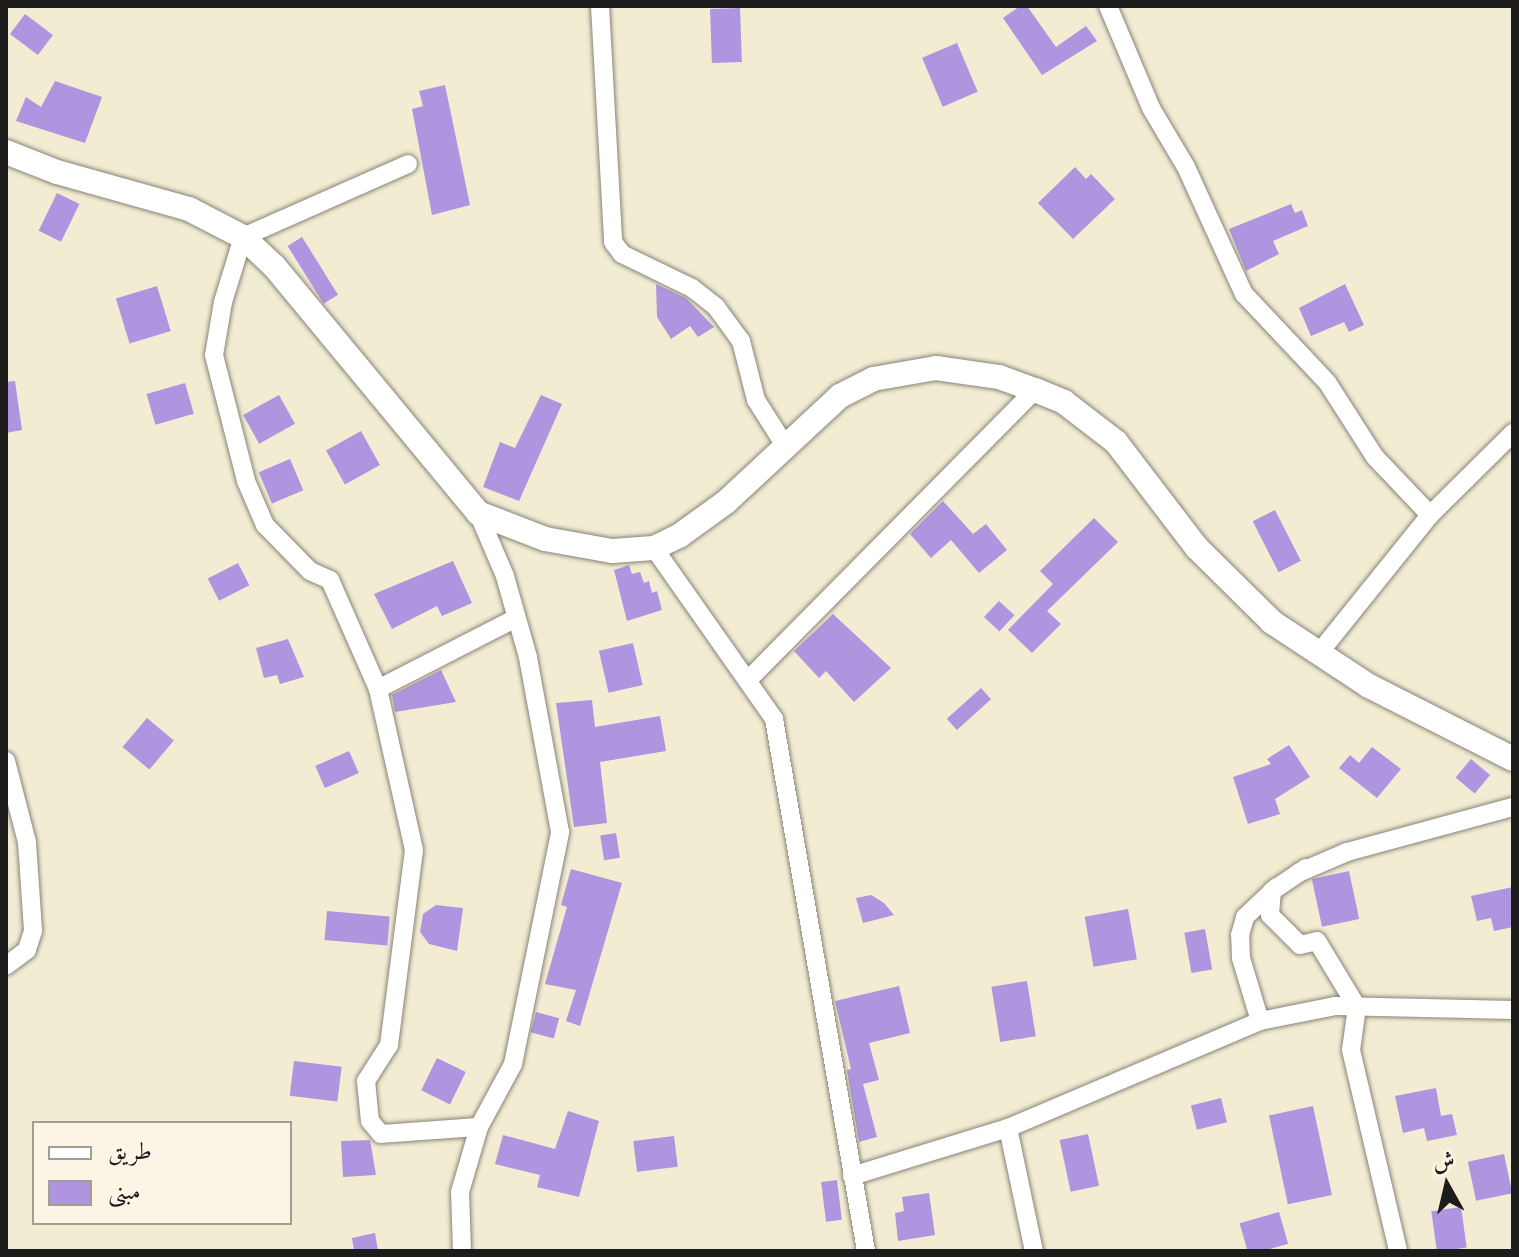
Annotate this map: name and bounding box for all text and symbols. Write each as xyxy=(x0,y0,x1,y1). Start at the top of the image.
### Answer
legend xyxy=(32,1121,292,1225)
text: طريق xyxy=(108,1136,152,1166)
north arrow xyxy=(1407,1145,1487,1225)
text: ش xyxy=(1431,1146,1456,1176)
text: مبنى xyxy=(108,1176,141,1206)

